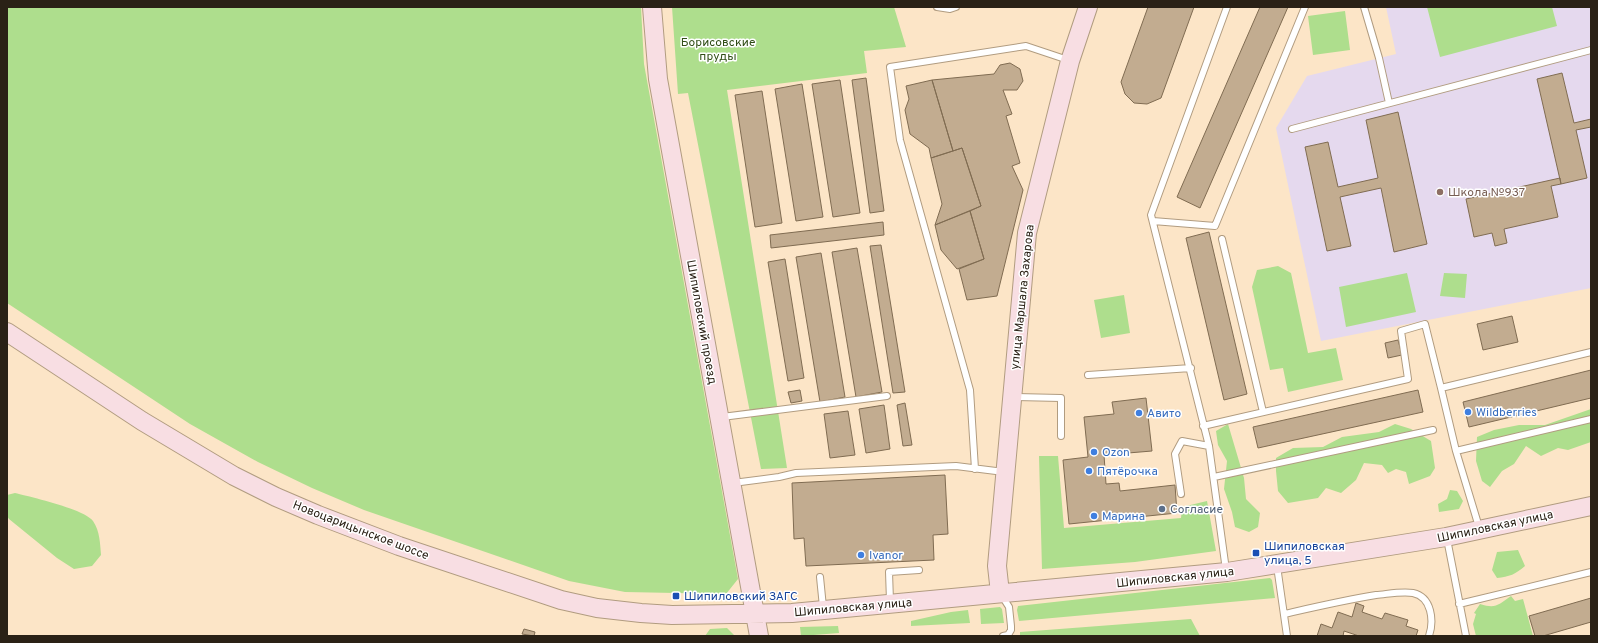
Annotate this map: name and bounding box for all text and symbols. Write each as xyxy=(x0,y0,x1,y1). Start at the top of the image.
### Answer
park label: Борисовские пруды xyxy=(681,35,755,65)
place label: Школа №937 xyxy=(1448,185,1525,201)
marker: Школа №937 xyxy=(1435,187,1445,197)
street label: улица Маршала Захарова xyxy=(1007,224,1039,371)
street label: Шипиловский проезд xyxy=(682,259,720,386)
place label: Wildberries xyxy=(1476,405,1537,421)
place label: Авито xyxy=(1147,406,1181,422)
marker: Wildberries xyxy=(1463,407,1473,417)
marker: Авито xyxy=(1134,408,1144,418)
place label: Ozon xyxy=(1102,445,1130,461)
marker: Ozon xyxy=(1089,447,1099,457)
place label: Пятёрочка xyxy=(1097,464,1158,480)
marker: Пятёрочка xyxy=(1084,466,1094,476)
street label: Новоцарицынское шоссе xyxy=(290,498,431,564)
place label: Согласие xyxy=(1170,502,1223,518)
marker: Согласие xyxy=(1157,504,1167,514)
street label: Шипиловская улица xyxy=(1436,507,1555,547)
place label: Марина xyxy=(1102,509,1145,525)
marker: Марина xyxy=(1089,511,1099,521)
place label: Шипиловская улица, 5 xyxy=(1264,539,1345,569)
place label: Ivanor xyxy=(869,548,903,564)
marker: Шипиловская улица, 5 xyxy=(1251,548,1261,558)
marker: Ivanor xyxy=(856,550,866,560)
street label: Шипиловская улица xyxy=(1116,564,1235,592)
place label: Шипиловский ЗАГС xyxy=(684,589,798,605)
marker: Шипиловский ЗАГС xyxy=(671,591,681,601)
street label: Шипиловская улица xyxy=(794,595,913,621)

